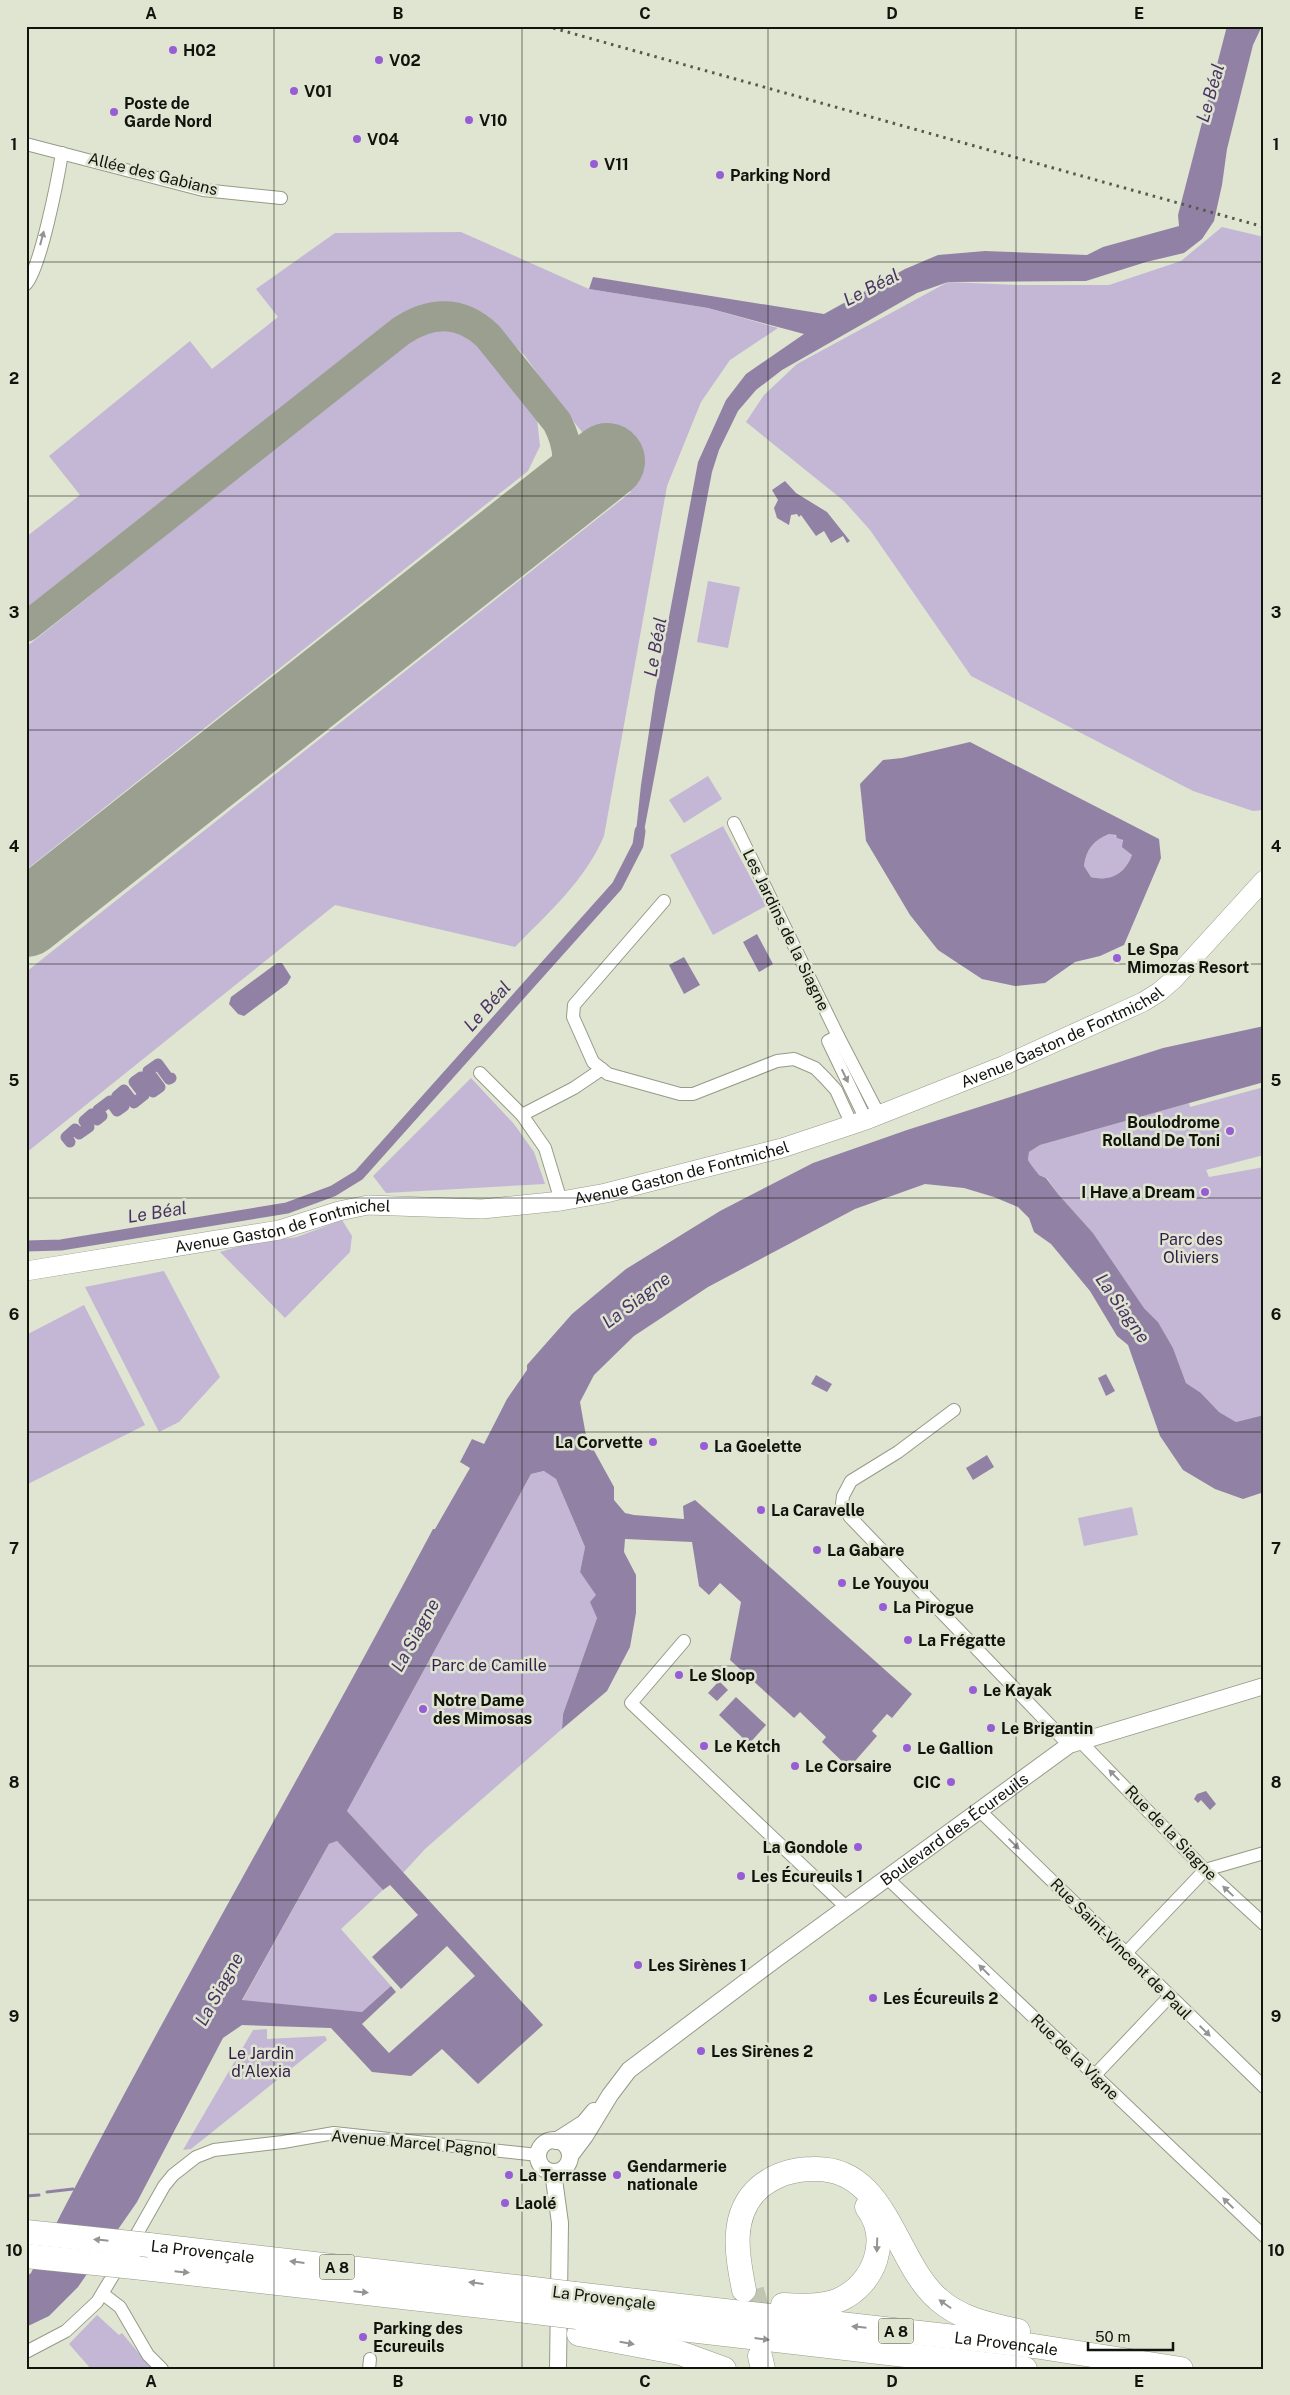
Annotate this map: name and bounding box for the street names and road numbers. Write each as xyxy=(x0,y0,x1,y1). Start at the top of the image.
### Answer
street label: Allée des Gabians xyxy=(86,149,220,199)
street label: Les Jardins de la Siagne xyxy=(739,846,833,1014)
street label: Avenue Gaston de Fontmichel xyxy=(958,983,1168,1091)
street label: Avenue Gaston de Fontmichel xyxy=(572,1137,791,1208)
street label: Avenue Gaston de Fontmichel xyxy=(173,1195,391,1256)
street label: Boulevard des Écureuils xyxy=(876,1769,1032,1889)
street label: Rue de la Siagne xyxy=(1121,1782,1221,1884)
street label: Rue Saint-Vincent de Paul xyxy=(1046,1874,1196,2024)
street label: Rue de la Vigne xyxy=(1027,2010,1123,2104)
street label: Avenue Marcel Pagnol xyxy=(330,2126,498,2160)
street label: La Provençale xyxy=(150,2236,255,2266)
road number: A 8 xyxy=(320,2254,354,2280)
street label: La Provençale xyxy=(551,2282,657,2314)
road number: A 8 xyxy=(878,2318,914,2344)
street label: La Provençale xyxy=(953,2328,1059,2359)

